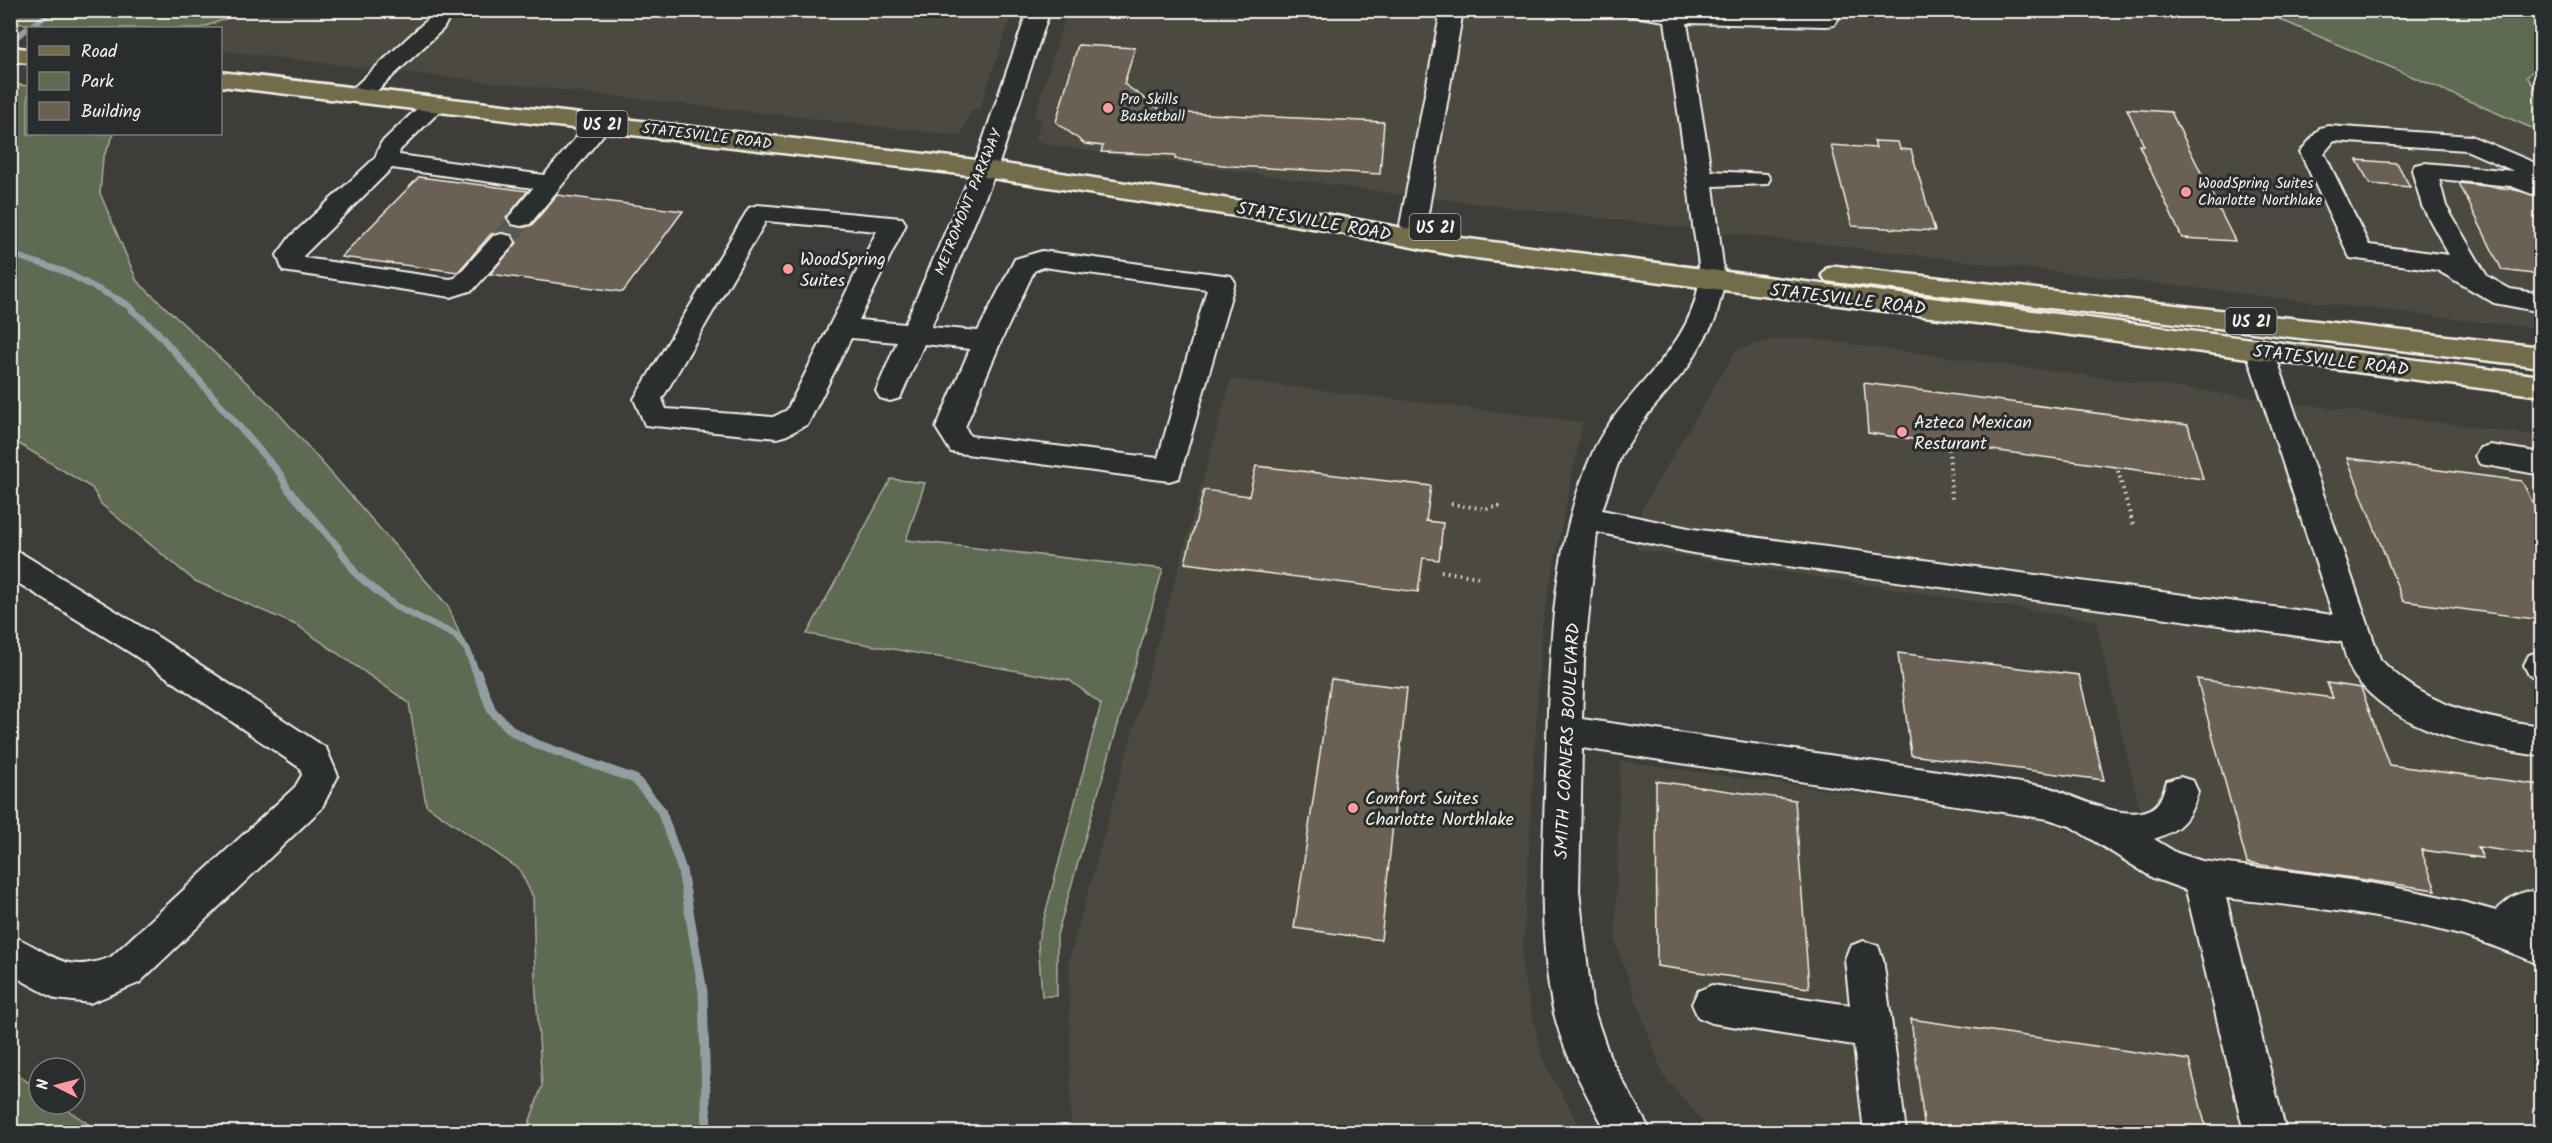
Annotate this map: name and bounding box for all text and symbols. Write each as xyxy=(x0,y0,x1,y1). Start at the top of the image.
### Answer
legend xyxy=(27,27,222,135)
text: Road xyxy=(81,38,118,67)
text: Park xyxy=(81,68,114,97)
place label: Pro Skills Basketball xyxy=(1120,88,1185,129)
text: Building xyxy=(81,98,141,127)
marker: Pro Skills Basketball xyxy=(1101,101,1115,115)
road number: US 21 xyxy=(576,111,628,137)
street label: STATESVILLE ROAD xyxy=(641,117,773,157)
street label: METROMONT PARKWAY xyxy=(929,124,1010,279)
place label: WoodSpring Suites Charlotte Northlake xyxy=(2198,172,2322,213)
marker: WoodSpring Suites Charlotte Northlake xyxy=(2179,185,2193,199)
street label: STATESVILLE ROAD xyxy=(1234,195,1394,250)
road number: US 21 xyxy=(1410,214,1460,240)
place label: WoodSpring Suites xyxy=(800,246,886,296)
marker: WoodSpring Suites xyxy=(781,262,795,276)
street label: STATESVILLE ROAD xyxy=(1768,277,1928,324)
road number: US 21 xyxy=(2226,308,2276,334)
street label: STATESVILLE ROAD xyxy=(2251,338,2411,385)
place label: Azteca Mexican Resturant xyxy=(1914,409,2032,459)
marker: Azteca Mexican Resturant xyxy=(1895,425,1909,439)
street label: SMITH CORNERS BOULEVARD xyxy=(1548,622,1589,860)
place label: Comfort Suites Charlotte Northlake xyxy=(1365,785,1514,835)
marker: Comfort Suites Charlotte Northlake xyxy=(1346,801,1360,815)
north arrow xyxy=(27,1056,87,1116)
text: N xyxy=(31,1078,57,1091)

